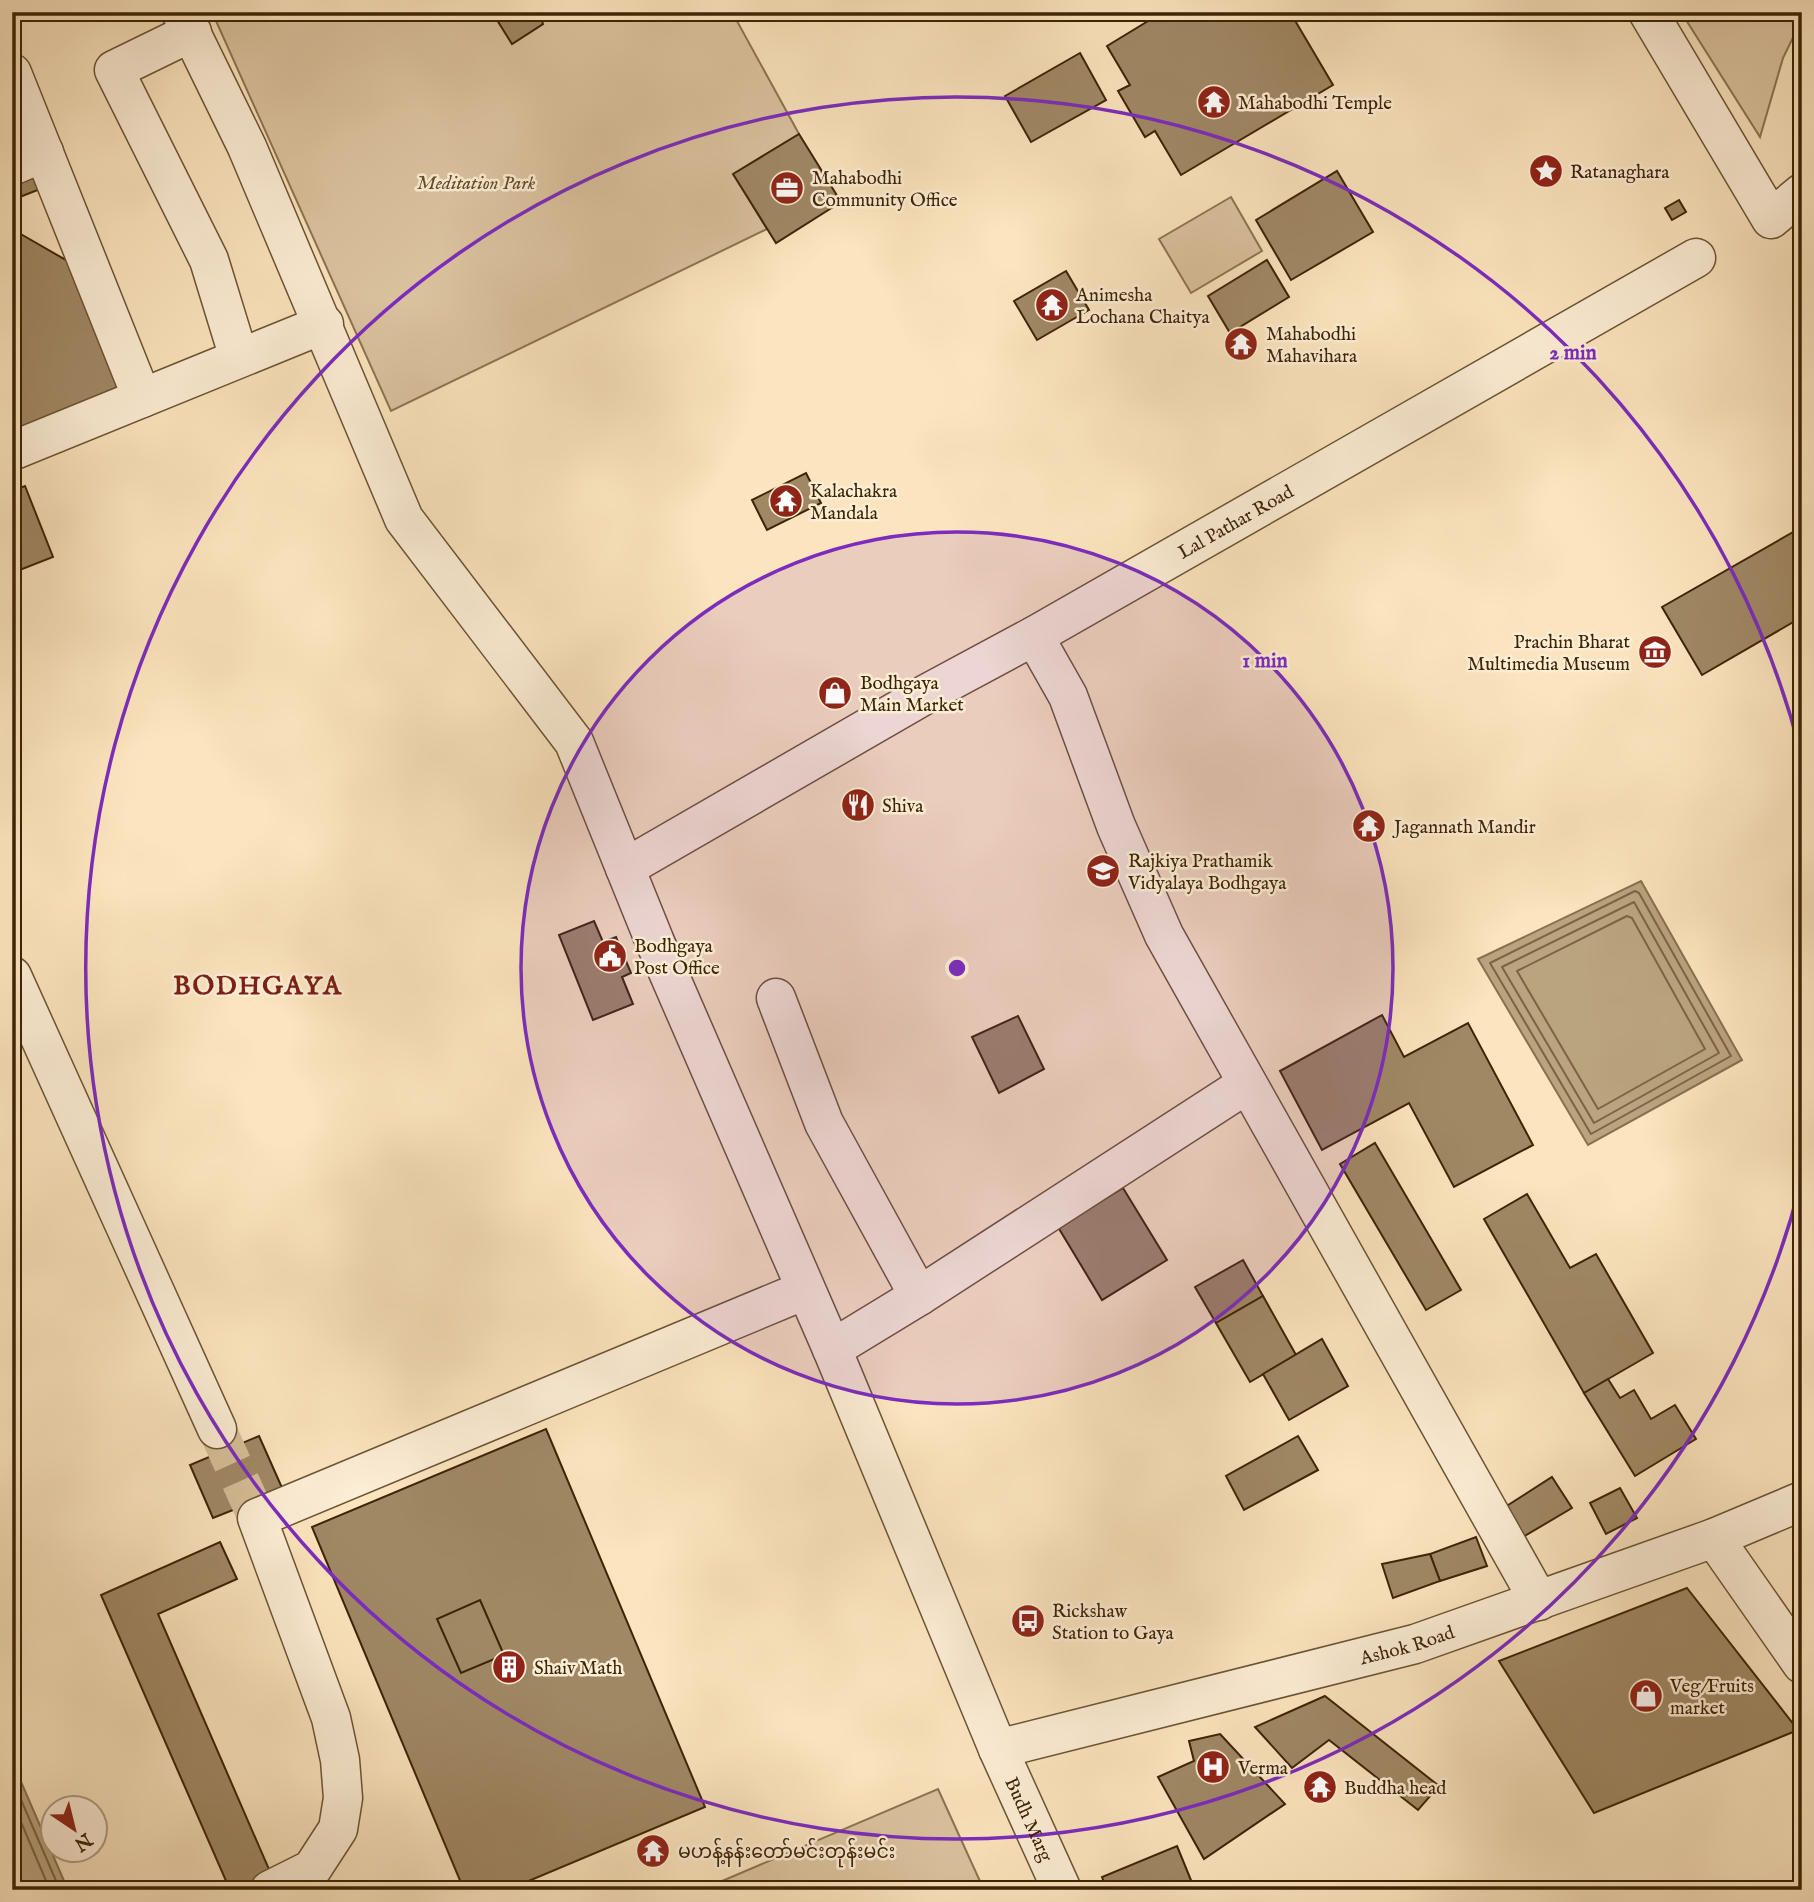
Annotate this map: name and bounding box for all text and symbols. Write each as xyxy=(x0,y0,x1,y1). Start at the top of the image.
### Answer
temple icon: Mahabodhi Temple xyxy=(1195,83,1233,121)
place label: Mahabodhi Temple xyxy=(1238,92,1392,116)
place icon: Ratanaghara xyxy=(1527,152,1565,190)
place label: Ratanaghara xyxy=(1570,161,1670,185)
place label: Mahabodhi Community Office xyxy=(812,167,958,213)
office icon: Mahabodhi Community Office xyxy=(768,169,806,207)
park label: Meditation Park xyxy=(417,172,536,196)
place label: Animesha Lochana Chaitya xyxy=(1075,284,1211,330)
temple icon: Animesha Lochana Chaitya xyxy=(1033,286,1071,324)
place label: Mahabodhi Mahavihara xyxy=(1266,323,1358,369)
temple icon: Mahabodhi Mahavihara xyxy=(1222,325,1260,363)
text: 2 min xyxy=(1549,340,1597,367)
place label: Kalachakra Mandala xyxy=(810,480,898,526)
street label: Lal Pathar Road xyxy=(1174,480,1299,565)
temple icon: Kalachakra Mandala xyxy=(767,482,805,520)
place label: Prachin Bharat Multimedia Museum xyxy=(1467,631,1630,677)
museum icon: Prachin Bharat Multimedia Museum xyxy=(1636,633,1674,671)
text: 1 min xyxy=(1242,648,1288,675)
place label: Bodhgaya Main Market xyxy=(860,672,964,718)
shop icon: Bodhgaya Main Market xyxy=(816,674,854,712)
restaurant icon: Shiva xyxy=(839,786,877,824)
place label: Shiva xyxy=(882,795,924,819)
temple icon: Jagannath Mandir xyxy=(1350,807,1388,845)
place label: Jagannath Mandir xyxy=(1392,816,1536,840)
place label: Rajkiya Prathamik Vidyalaya Bodhgaya xyxy=(1127,850,1287,896)
school or university icon: Rajkiya Prathamik Vidyalaya Bodhgaya xyxy=(1084,852,1122,890)
place label: Bodhgaya Post Office xyxy=(634,935,720,981)
public building icon: Bodhgaya Post Office xyxy=(591,937,629,975)
centre of rings xyxy=(945,956,969,980)
district label: BODHGAYA xyxy=(173,970,343,1003)
place label: Rickshaw Station to Gaya xyxy=(1052,1600,1175,1646)
bus stop icon: Rickshaw Station to Gaya xyxy=(1009,1602,1047,1640)
street label: Ashok Road xyxy=(1357,1621,1459,1672)
building icon: Shaiv Math xyxy=(490,1648,528,1686)
place label: Shaiv Math xyxy=(534,1657,622,1681)
place label: Veg/Fruits market xyxy=(1669,1675,1754,1721)
shop icon: Veg/Fruits market xyxy=(1627,1677,1665,1715)
hospital icon: Verma xyxy=(1194,1748,1232,1786)
place label: Verma xyxy=(1237,1757,1289,1781)
temple icon: Buddha head xyxy=(1301,1768,1339,1806)
street label: Budh Marg xyxy=(998,1774,1058,1866)
place label: Buddha head xyxy=(1344,1777,1447,1801)
north arrow xyxy=(38,1794,108,1864)
text: N xyxy=(69,1826,97,1856)
temple icon: မဟန့်နန်းတော်မင်းတုန်းမင်း xyxy=(634,1832,672,1870)
place label: မဟန့်နန်းတော်မင်းတုန်းမင်း xyxy=(678,1837,895,1868)

